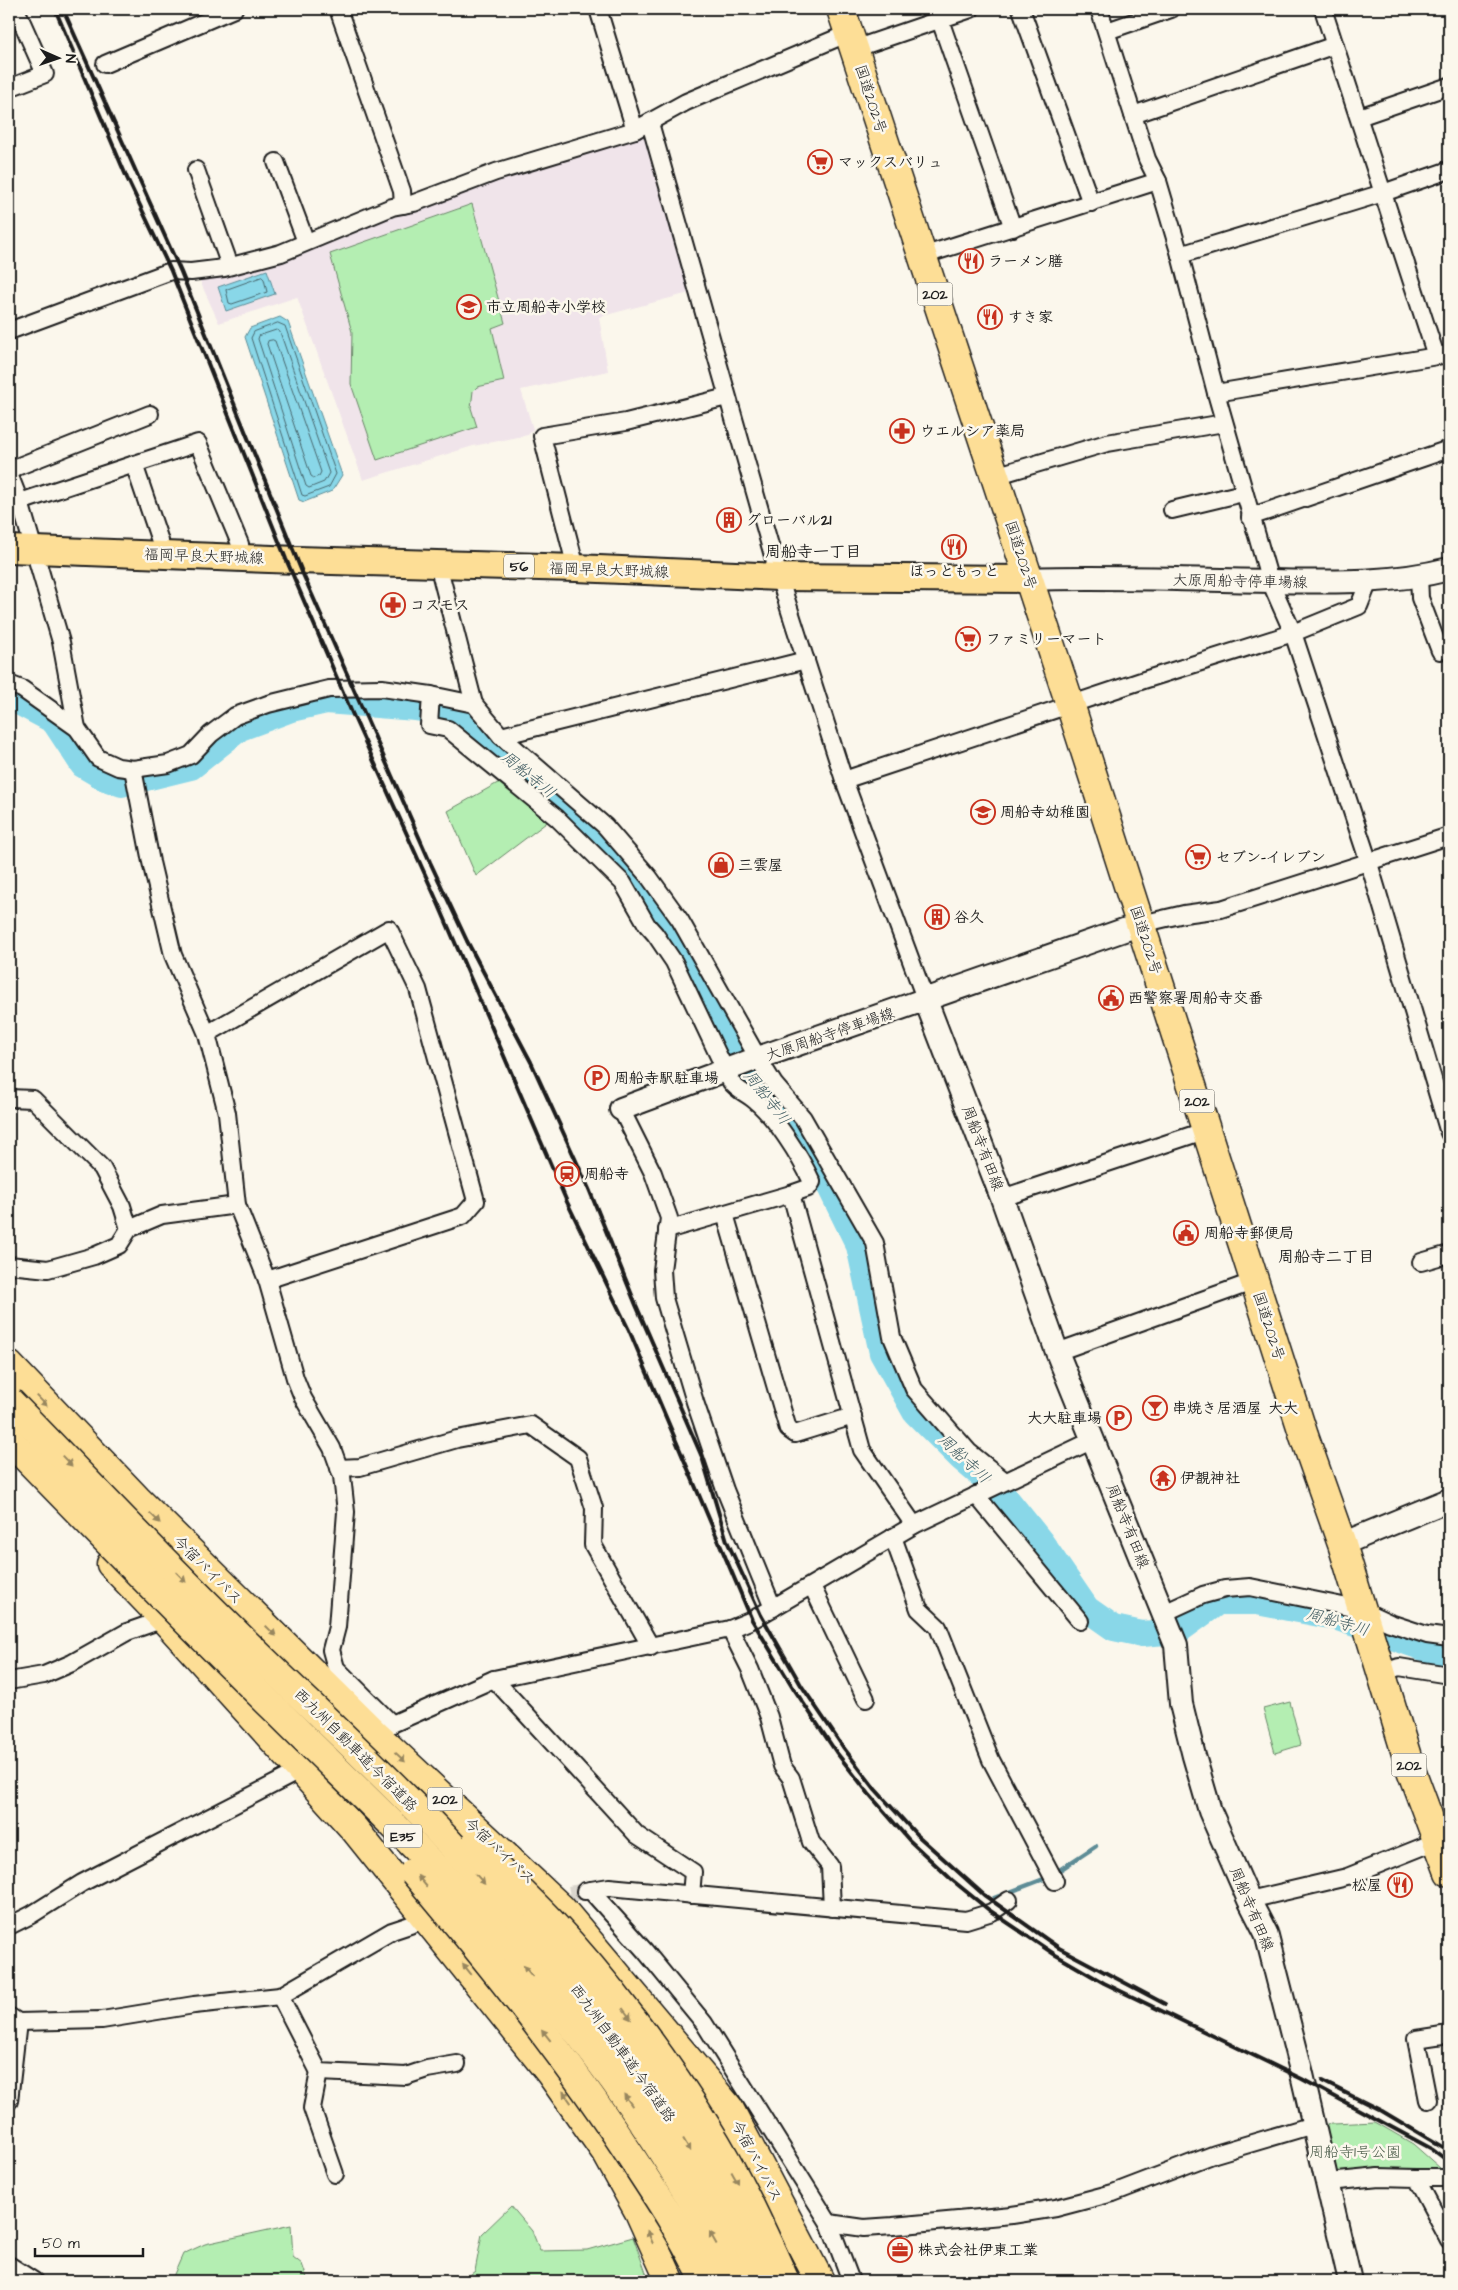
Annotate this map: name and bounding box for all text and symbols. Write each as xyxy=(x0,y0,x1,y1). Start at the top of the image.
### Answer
north arrow xyxy=(32,32,82,82)
text: N xyxy=(60,54,80,63)
street label: 国道202号 xyxy=(849,62,892,136)
supermarket icon: マックスバリュ xyxy=(807,149,833,175)
place label: マックスバリュ xyxy=(838,152,943,173)
restaurant icon: ラーメン膳 xyxy=(958,248,984,274)
place label: ラーメン膳 xyxy=(988,251,1063,272)
road number: 202 xyxy=(918,282,952,306)
school or university icon: 市立周船寺小学校 xyxy=(456,294,482,320)
place label: 市立周船寺小学校 xyxy=(486,297,606,318)
restaurant icon: すき家 xyxy=(977,304,1003,330)
place label: すき家 xyxy=(1008,307,1053,328)
pharmacy icon: ウエルシア薬局 xyxy=(889,418,915,444)
place label: ウエルシア薬局 xyxy=(920,421,1025,442)
building icon: グローバル21 xyxy=(716,507,742,533)
place label: グローバル21 xyxy=(746,510,832,531)
street label: 国道202号 xyxy=(999,518,1042,592)
restaurant icon: ほっともっと xyxy=(941,534,967,560)
district label: 周船寺一丁目 xyxy=(765,541,861,563)
street label: 福岡早良大野城線 xyxy=(144,544,264,569)
road number: 56 xyxy=(504,554,534,578)
street label: 福岡早良大野城線 xyxy=(549,558,669,583)
place label: ほっともっと xyxy=(909,561,999,582)
street label: 大原周船寺停車場線 xyxy=(1172,570,1308,593)
pharmacy icon: コスモス xyxy=(380,592,406,618)
place label: コスモス xyxy=(410,595,469,616)
supermarket icon: ファミリーマート xyxy=(955,626,981,652)
place label: ファミリーマート xyxy=(986,629,1107,650)
water label: 周船寺川 xyxy=(497,746,560,803)
school or university icon: 周船寺幼稚園 xyxy=(970,799,996,825)
place label: 周船寺幼稚園 xyxy=(1000,802,1090,823)
supermarket icon: セブン-イレブン xyxy=(1185,844,1211,870)
place label: セブン-イレブン xyxy=(1216,847,1326,868)
shop icon: 三雲屋 xyxy=(708,852,734,878)
place label: 三雲屋 xyxy=(738,855,783,876)
street label: 国道202号 xyxy=(1124,903,1167,977)
building icon: 谷久 xyxy=(924,904,950,930)
place label: 谷久 xyxy=(954,907,984,928)
public building icon: 西警察署周船寺交番 xyxy=(1098,985,1124,1011)
place label: 西警察署周船寺交番 xyxy=(1128,988,1263,1009)
street label: 大原周船寺停車場線 xyxy=(763,1003,897,1066)
parking icon: 周船寺駅駐車場 xyxy=(584,1065,610,1091)
water label: 周船寺川 xyxy=(739,1066,796,1130)
place label: 周船寺駅駐車場 xyxy=(614,1068,719,1089)
road number: 202 xyxy=(1180,1090,1214,1112)
street label: 周船寺有田線 xyxy=(957,1102,1008,1194)
station icon: 周船寺 xyxy=(554,1161,580,1187)
place label: 周船寺 xyxy=(584,1164,629,1185)
public building icon: 周船寺郵便局 xyxy=(1173,1220,1199,1246)
place label: 周船寺郵便局 xyxy=(1204,1223,1294,1244)
district label: 周船寺二丁目 xyxy=(1278,1246,1374,1268)
street label: 国道202号 xyxy=(1247,1289,1290,1363)
one-way arrow xyxy=(36,1394,48,1406)
bar icon: 串焼き居酒屋 大大 xyxy=(1142,1395,1168,1421)
place label: 串焼き居酒屋 大大 xyxy=(1172,1398,1298,1419)
parking icon: 大大駐車場 xyxy=(1106,1405,1132,1431)
place label: 大大駐車場 xyxy=(1027,1408,1102,1429)
water label: 周船寺川 xyxy=(933,1429,995,1489)
one-way arrow xyxy=(61,1455,73,1467)
temple icon: 伊覩神社 xyxy=(1150,1465,1176,1491)
place label: 伊覩神社 xyxy=(1180,1468,1240,1489)
street label: 周船寺有田線 xyxy=(1101,1481,1154,1572)
one-way arrow xyxy=(149,1511,161,1523)
street label: 今宿バイパス xyxy=(169,1531,247,1609)
one-way arrow xyxy=(175,1571,187,1583)
water label: 周船寺川 xyxy=(1304,1603,1372,1641)
one-way arrow xyxy=(265,1625,277,1637)
street label: 西九州自動車道;今宿道路 xyxy=(289,1684,422,1817)
one-way arrow xyxy=(394,1751,406,1763)
road number: 202 xyxy=(1392,1754,1426,1776)
road number: 202 xyxy=(428,1788,462,1810)
street label: 今宿バイパス xyxy=(460,1813,540,1890)
road number: E35 xyxy=(384,1824,422,1848)
street label: 周船寺有田線 xyxy=(1224,1864,1279,1955)
one-way arrow xyxy=(475,1872,486,1885)
restaurant icon: 松屋 xyxy=(1387,1872,1413,1898)
one-way arrow xyxy=(416,1875,427,1888)
place label: 松屋 xyxy=(1352,1875,1382,1896)
one-way arrow xyxy=(462,1963,473,1976)
one-way arrow xyxy=(522,1966,534,1978)
street label: 西九州自動車道;今宿道路 xyxy=(565,1980,680,2127)
one-way arrow xyxy=(622,2007,632,2021)
one-way arrow xyxy=(541,2028,551,2042)
one-way arrow xyxy=(562,2090,572,2104)
one-way arrow xyxy=(623,2093,633,2106)
street label: 今宿バイパス xyxy=(726,2117,787,2206)
one-way arrow xyxy=(683,2138,692,2151)
park label: 周船寺1号公園 xyxy=(1309,2142,1401,2163)
one-way arrow xyxy=(731,2172,740,2185)
scale bar xyxy=(35,2225,142,2257)
one-way arrow xyxy=(645,2230,653,2244)
one-way arrow xyxy=(709,2231,717,2245)
text: 50 m xyxy=(42,2233,80,2254)
office icon: 株式会社伊東工業 xyxy=(887,2237,913,2263)
place label: 株式会社伊東工業 xyxy=(918,2240,1038,2261)

